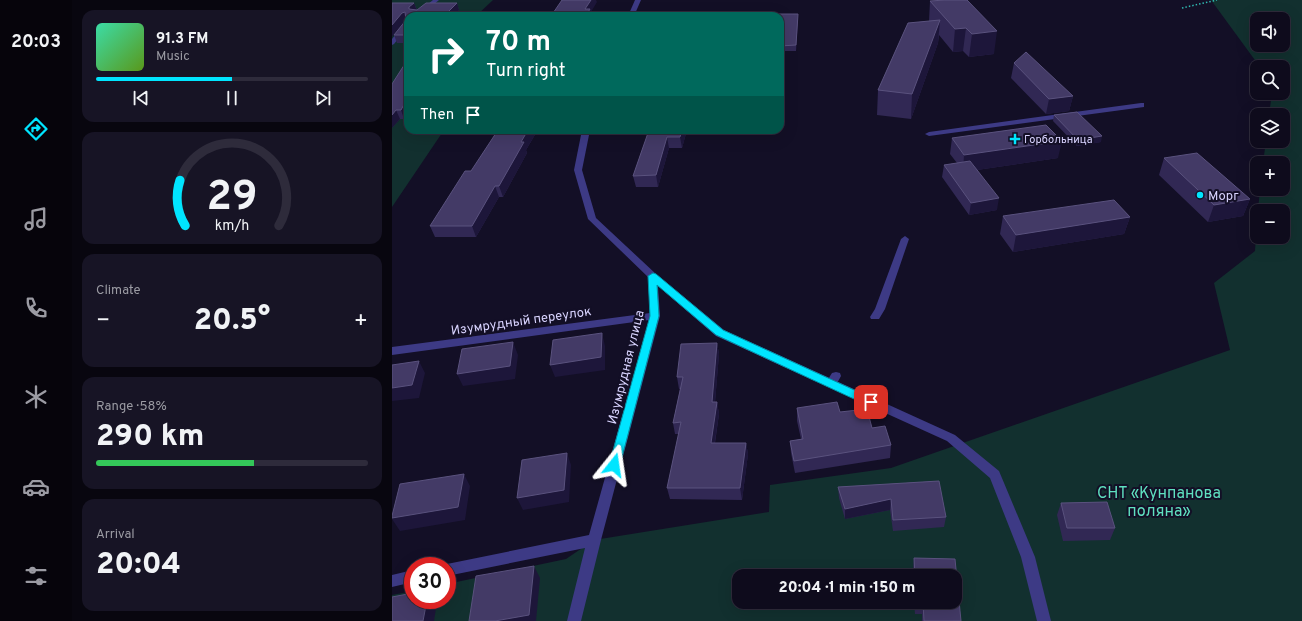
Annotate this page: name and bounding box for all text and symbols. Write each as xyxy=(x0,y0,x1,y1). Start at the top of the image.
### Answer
map controls xyxy=(1250,12,1290,244)
button: sound xyxy=(1250,12,1290,52)
text: 70 m xyxy=(486,25,551,61)
icon: right xyxy=(420,28,472,80)
text: 91.3 FM xyxy=(156,30,208,49)
text: 20:03 xyxy=(11,31,61,54)
text: Music xyxy=(156,49,190,65)
text: Turn right xyxy=(486,60,566,83)
button: search xyxy=(1250,60,1290,100)
icon: previous xyxy=(130,87,152,109)
icon: pause xyxy=(221,87,243,109)
icon: next xyxy=(312,87,334,109)
icon: arrive xyxy=(462,104,484,126)
text: Then xyxy=(420,106,454,125)
button: layers xyxy=(1250,108,1290,148)
icon: directions xyxy=(22,115,50,143)
marker: Горбольница xyxy=(1009,133,1021,145)
place label: Горбольница xyxy=(1024,133,1093,147)
button: + xyxy=(1250,156,1290,196)
text: 29 xyxy=(207,172,258,225)
place label: Морг xyxy=(1208,189,1239,205)
marker: Морг xyxy=(1195,190,1205,200)
button: − xyxy=(1250,204,1290,244)
icon: music xyxy=(22,205,50,233)
text: km/h xyxy=(215,217,249,235)
text: Climate xyxy=(96,283,141,299)
icon: phone xyxy=(22,294,50,322)
text: 20.5° xyxy=(194,303,270,340)
street label: Изумрудный переулок xyxy=(450,304,593,340)
text: − xyxy=(96,308,110,335)
text: + xyxy=(354,308,368,335)
street label: Изумрудная улица xyxy=(605,309,649,426)
icon: climate xyxy=(22,383,50,411)
pin xyxy=(854,385,888,419)
icon: arrive xyxy=(860,391,882,413)
text: Range · 58% xyxy=(96,399,167,415)
text: 290 km xyxy=(96,419,204,456)
position arrow xyxy=(593,444,635,486)
icon: car xyxy=(22,473,50,501)
park label: СНТ «Кунпанова поляна» xyxy=(1097,484,1221,522)
text: Arrival xyxy=(96,527,135,543)
text: 20:04 xyxy=(96,547,181,584)
speed limit sign: 30 xyxy=(404,557,456,609)
icon: filters xyxy=(22,562,50,590)
text: 20:04 · 1 min · 150 m xyxy=(779,579,915,598)

